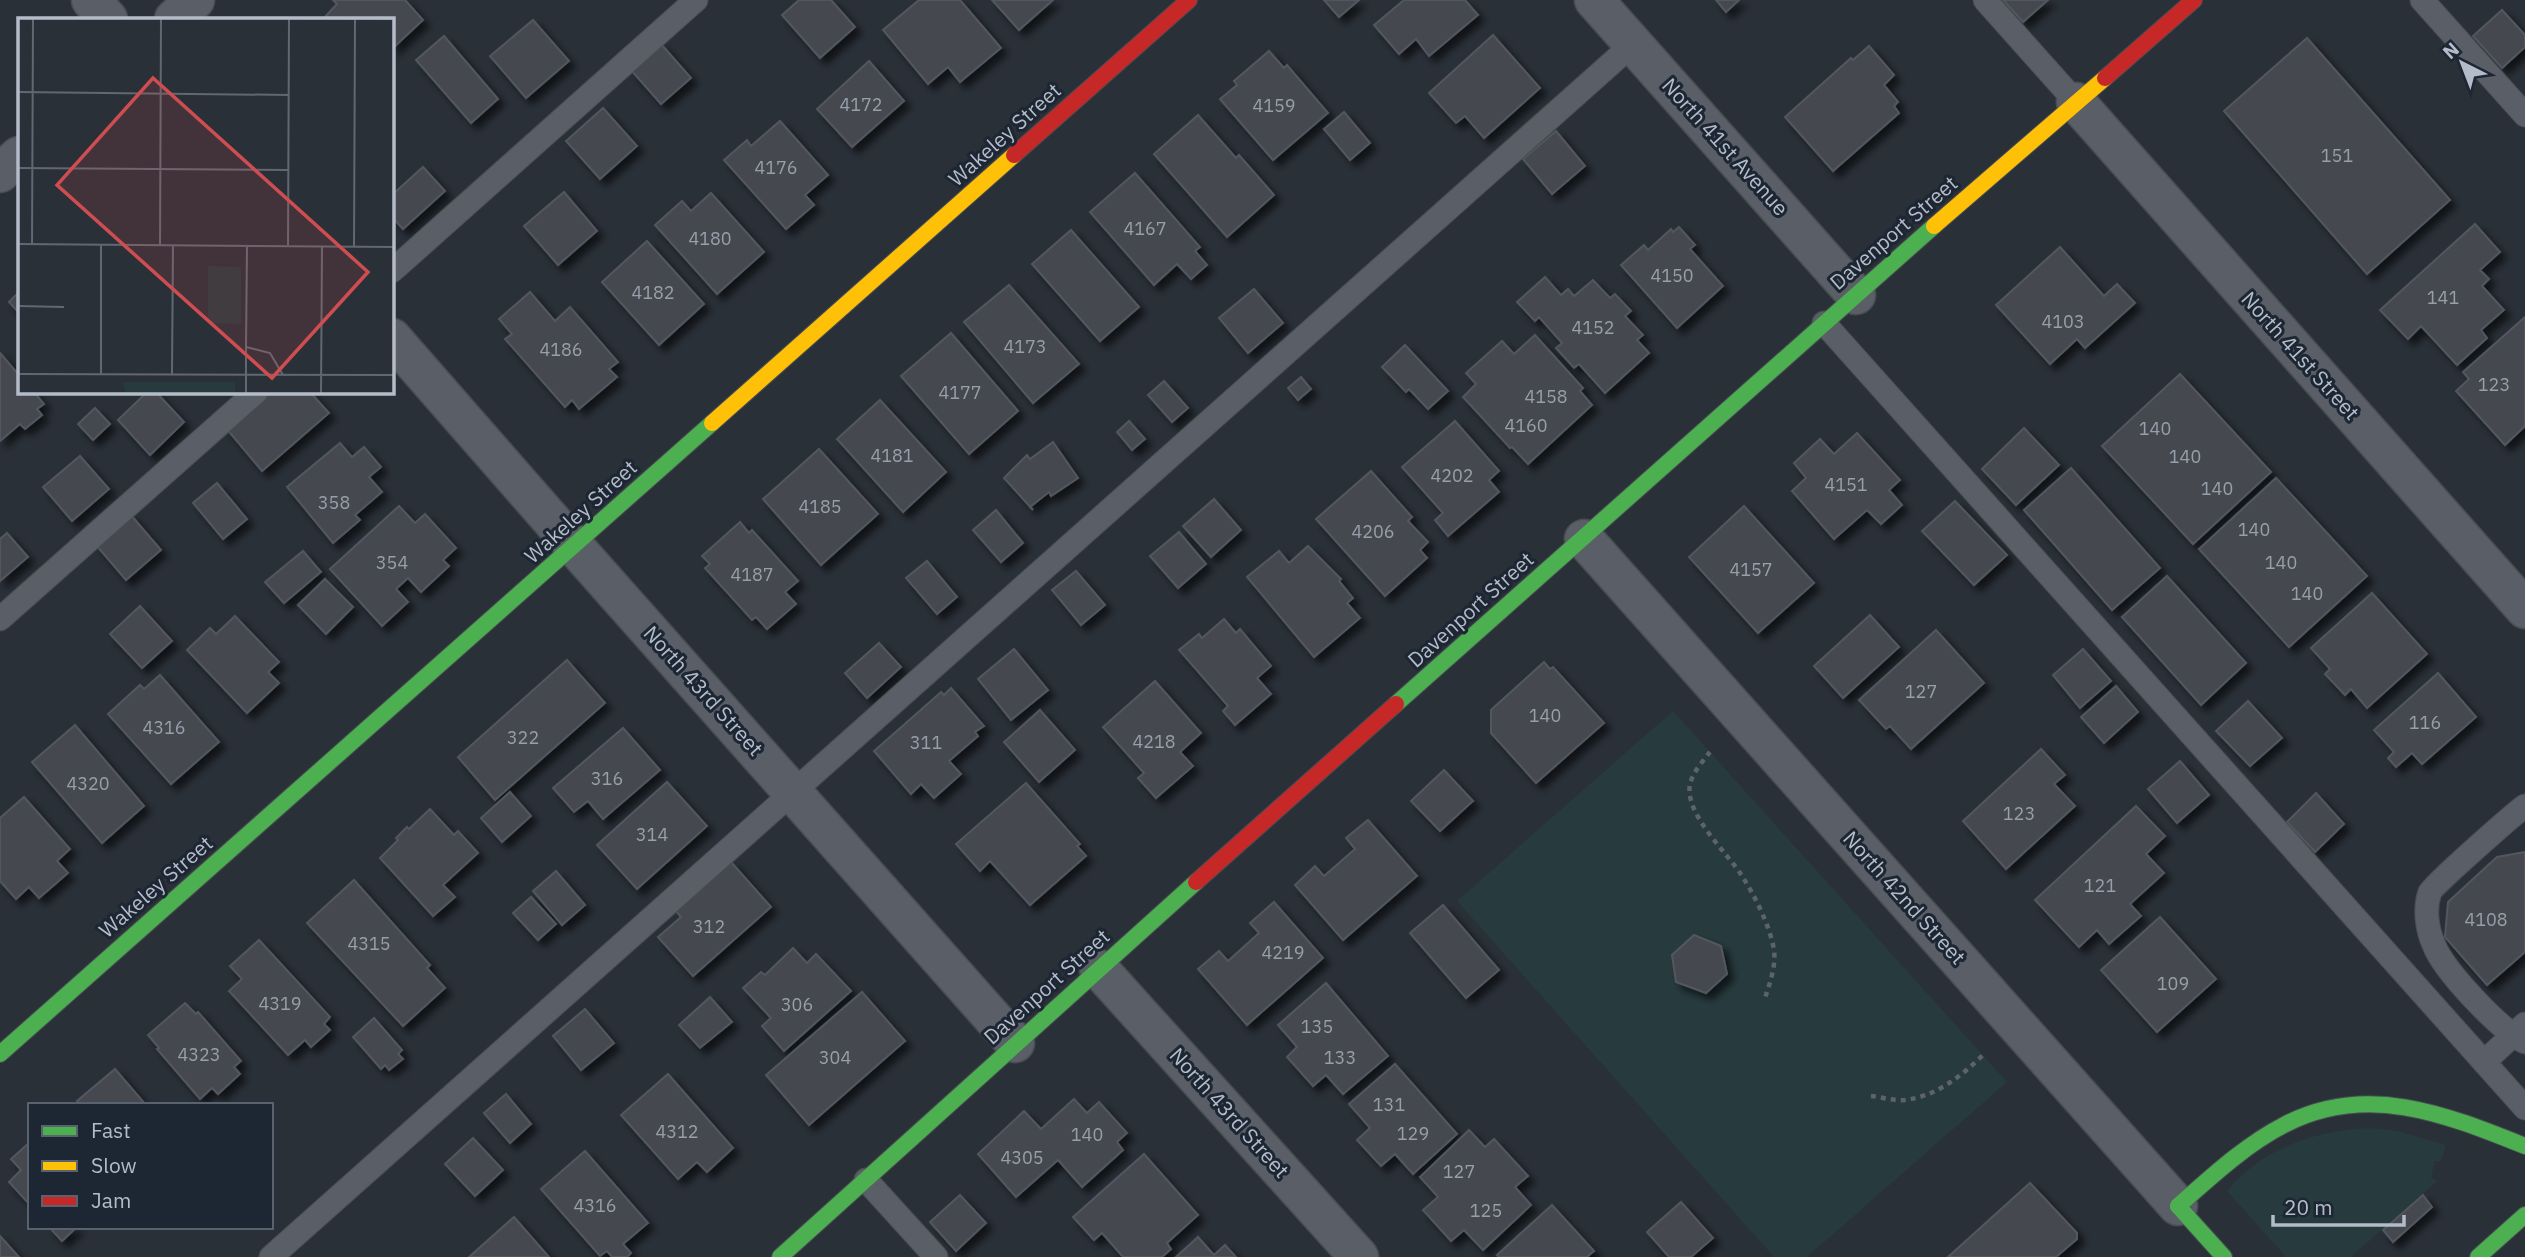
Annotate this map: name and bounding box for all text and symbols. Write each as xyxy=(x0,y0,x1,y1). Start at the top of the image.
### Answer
inset map xyxy=(18,18,394,394)
north arrow xyxy=(2427,28,2497,98)
text: N xyxy=(2437,37,2464,64)
street label: North 41st Avenue xyxy=(1656,71,1795,221)
street label: Wakeley Street xyxy=(942,76,1067,192)
house number: 4172 xyxy=(839,93,883,116)
house number: 4159 xyxy=(1252,94,1296,117)
house number: 151 xyxy=(2321,144,2353,167)
house number: 4176 xyxy=(754,156,798,179)
street label: Davenport Street xyxy=(1824,169,1963,295)
house number: 4167 xyxy=(1123,217,1167,240)
house number: 4180 xyxy=(688,227,732,250)
house number: 4150 xyxy=(1650,264,1694,287)
house number: 4182 xyxy=(631,281,675,304)
street label: North 41st Street xyxy=(2236,285,2366,426)
house number: 141 xyxy=(2427,286,2459,309)
house number: 4103 xyxy=(2041,310,2085,333)
house number: 4152 xyxy=(1571,316,1615,339)
house number: 4173 xyxy=(1003,335,1047,358)
house number: 4186 xyxy=(539,338,583,361)
house number: 123 xyxy=(2478,373,2510,396)
house number: 4177 xyxy=(938,381,982,404)
house number: 4158 xyxy=(1524,385,1568,408)
house number: 4160 xyxy=(1504,414,1548,437)
house number: 140 xyxy=(2139,417,2171,440)
house number: 4181 xyxy=(870,444,914,467)
house number: 140 xyxy=(2169,445,2201,468)
street label: Wakeley Street xyxy=(518,453,643,569)
house number: 4202 xyxy=(1430,464,1474,487)
house number: 4151 xyxy=(1824,473,1868,496)
house number: 140 xyxy=(2201,477,2233,500)
house number: 358 xyxy=(318,491,350,514)
house number: 4185 xyxy=(798,495,842,518)
house number: 140 xyxy=(2238,518,2270,541)
house number: 4206 xyxy=(1351,520,1395,543)
street label: Davenport Street xyxy=(1401,545,1539,673)
house number: 354 xyxy=(376,551,408,574)
house number: 140 xyxy=(2265,551,2297,574)
house number: 4157 xyxy=(1729,558,1773,581)
house number: 4187 xyxy=(730,563,774,586)
house number: 140 xyxy=(2291,582,2323,605)
street label: North 43rd Street xyxy=(638,619,770,761)
house number: 127 xyxy=(1905,680,1937,703)
house number: 140 xyxy=(1529,704,1561,727)
house number: 116 xyxy=(2409,711,2441,734)
house number: 4316 xyxy=(142,716,186,739)
house number: 322 xyxy=(507,726,539,749)
house number: 4218 xyxy=(1132,730,1176,753)
house number: 311 xyxy=(910,731,942,754)
house number: 316 xyxy=(591,767,623,790)
house number: 4320 xyxy=(66,772,110,795)
house number: 123 xyxy=(2003,802,2035,825)
house number: 314 xyxy=(636,823,668,846)
street label: North 42nd Street xyxy=(1837,825,1972,970)
street label: Wakeley Street xyxy=(93,829,218,943)
house number: 121 xyxy=(2084,874,2116,897)
house number: 4108 xyxy=(2464,908,2508,931)
house number: 312 xyxy=(693,915,725,938)
street label: Davenport Street xyxy=(977,922,1115,1050)
house number: 4315 xyxy=(347,932,391,955)
house number: 4219 xyxy=(1261,941,1305,964)
house number: 109 xyxy=(2157,972,2189,995)
house number: 4319 xyxy=(258,992,302,1015)
house number: 306 xyxy=(781,993,813,1016)
house number: 135 xyxy=(1301,1015,1333,1038)
street label: North 43rd Street xyxy=(1164,1041,1296,1183)
house number: 4323 xyxy=(177,1043,221,1066)
house number: 304 xyxy=(819,1046,851,1069)
house number: 133 xyxy=(1324,1046,1356,1069)
house number: 131 xyxy=(1373,1093,1405,1116)
legend xyxy=(28,1103,273,1229)
text: Fast xyxy=(91,1116,131,1144)
house number: 4312 xyxy=(655,1120,699,1143)
house number: 129 xyxy=(1397,1122,1429,1145)
house number: 140 xyxy=(1071,1123,1103,1146)
house number: 4305 xyxy=(1000,1146,1044,1169)
text: Slow xyxy=(91,1151,137,1179)
house number: 127 xyxy=(1443,1160,1475,1183)
scale bar xyxy=(2273,1184,2404,1228)
text: Jam xyxy=(91,1186,131,1214)
text: 20 m xyxy=(2284,1193,2333,1221)
house number: 4316 xyxy=(573,1194,617,1217)
house number: 125 xyxy=(1470,1199,1502,1222)

